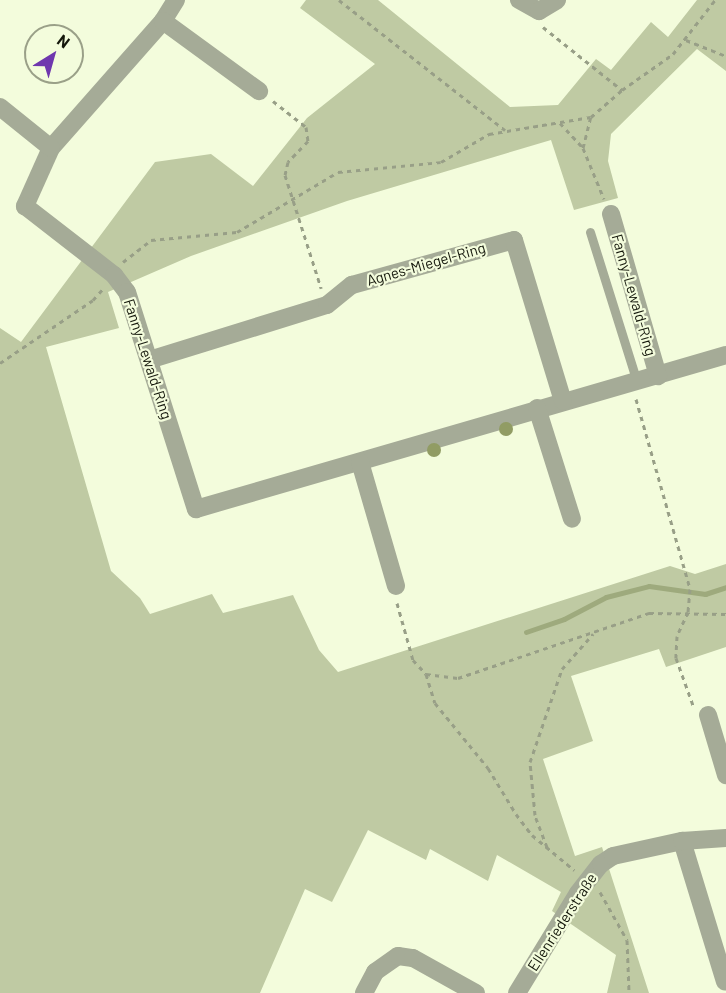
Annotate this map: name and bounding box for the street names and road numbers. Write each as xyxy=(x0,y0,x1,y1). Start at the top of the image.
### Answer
street label: Fanny-Lewald-Ring xyxy=(608,232,660,358)
street label: Agnes-Miegel-Ring xyxy=(364,238,488,290)
street label: Fanny-Lewald-Ring xyxy=(120,296,176,422)
street label: Ellenriederstraße xyxy=(524,870,600,974)

